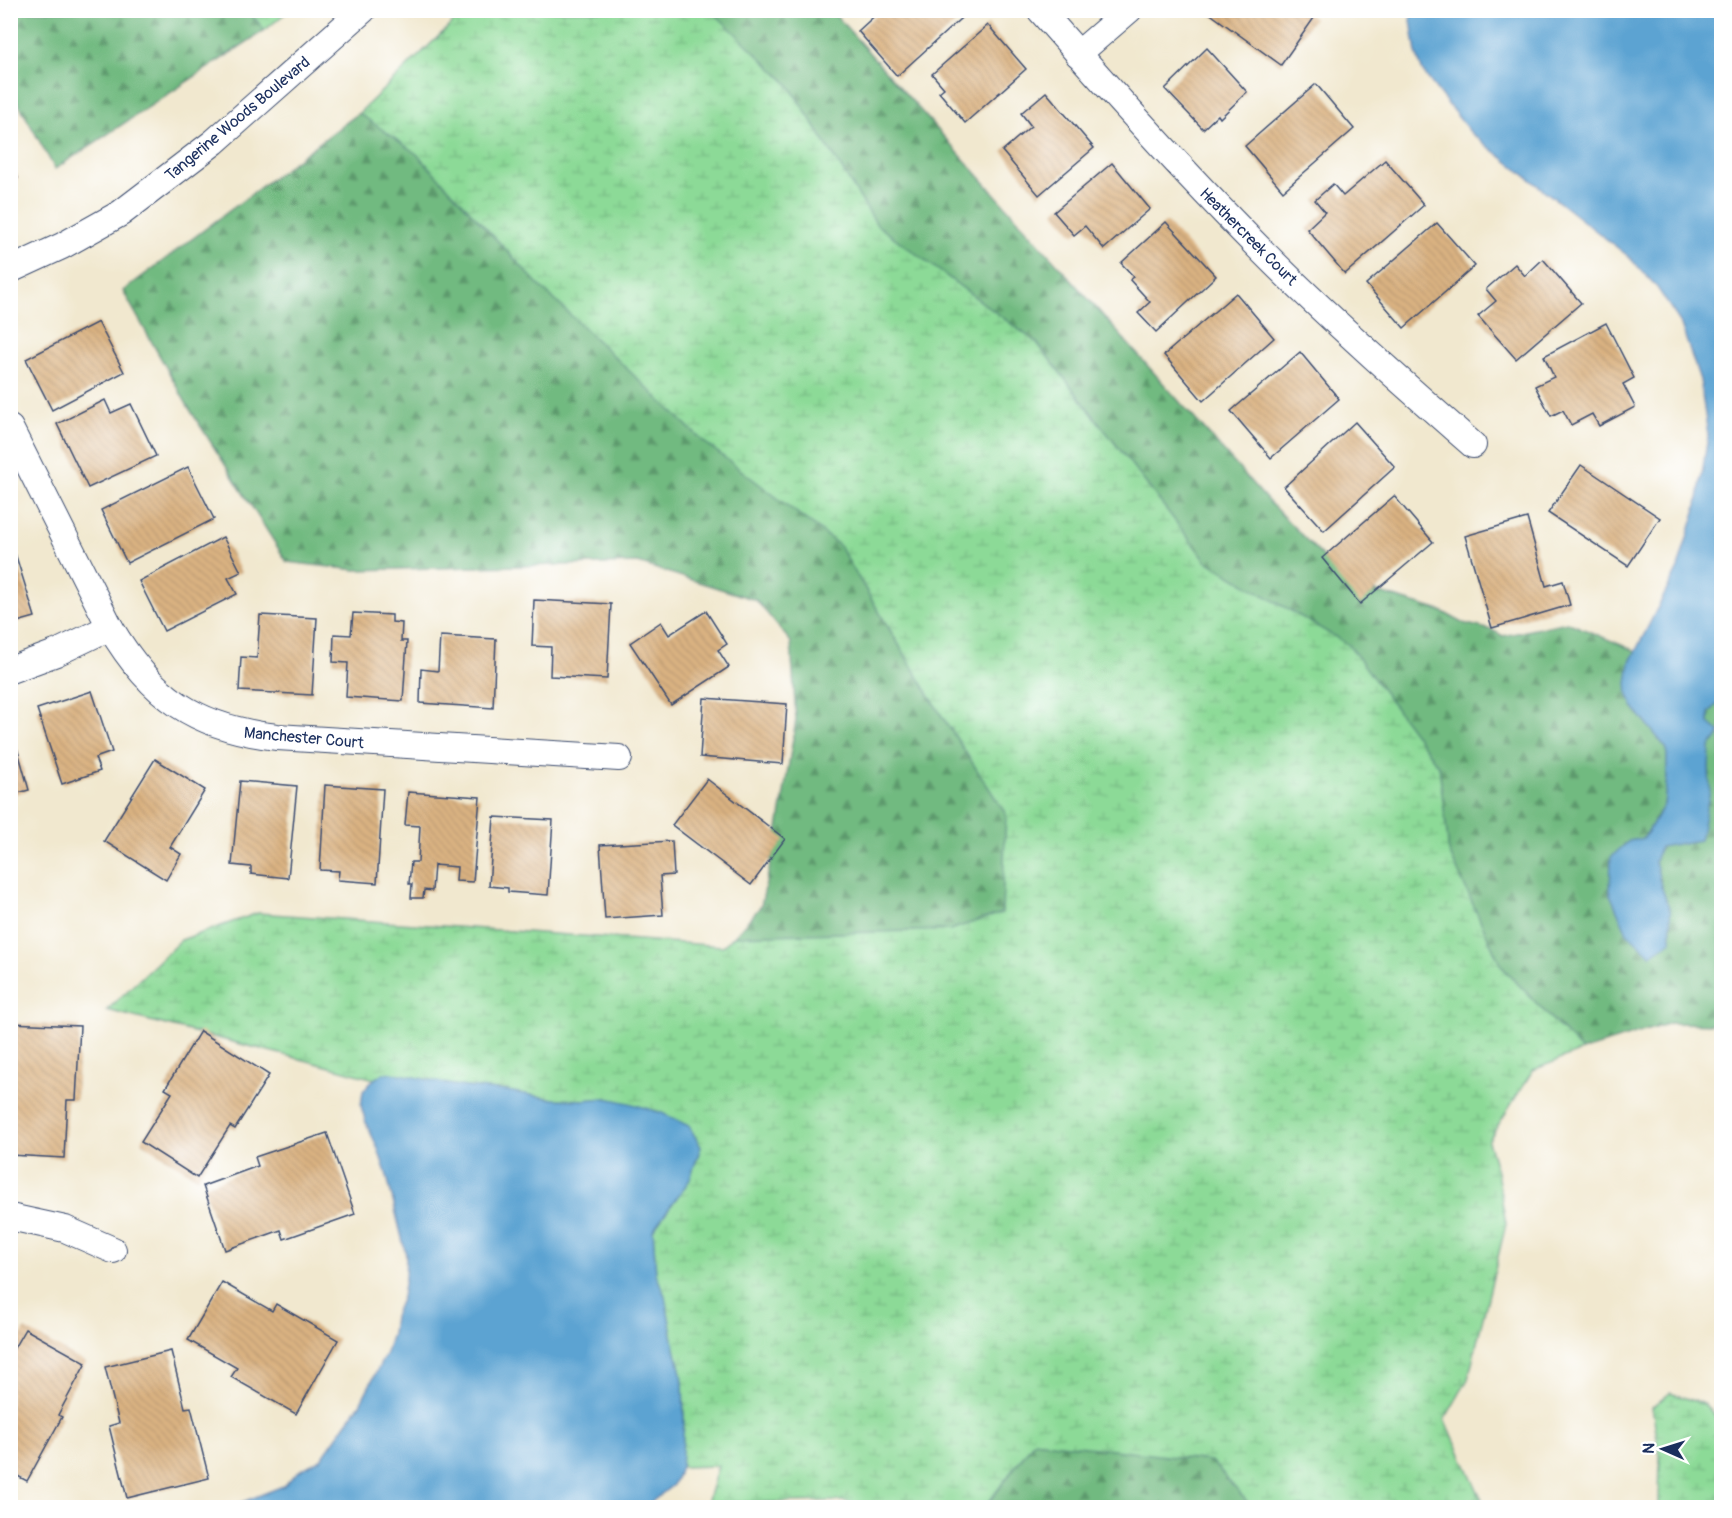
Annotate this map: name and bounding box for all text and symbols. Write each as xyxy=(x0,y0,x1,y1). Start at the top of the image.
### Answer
street label: Tangerine Woods Boulevard xyxy=(161,52,314,185)
street label: Heathercreek Court xyxy=(1195,184,1302,290)
street label: Manchester Court xyxy=(243,723,365,753)
north arrow xyxy=(1633,1419,1693,1479)
text: N xyxy=(1639,1442,1659,1454)

